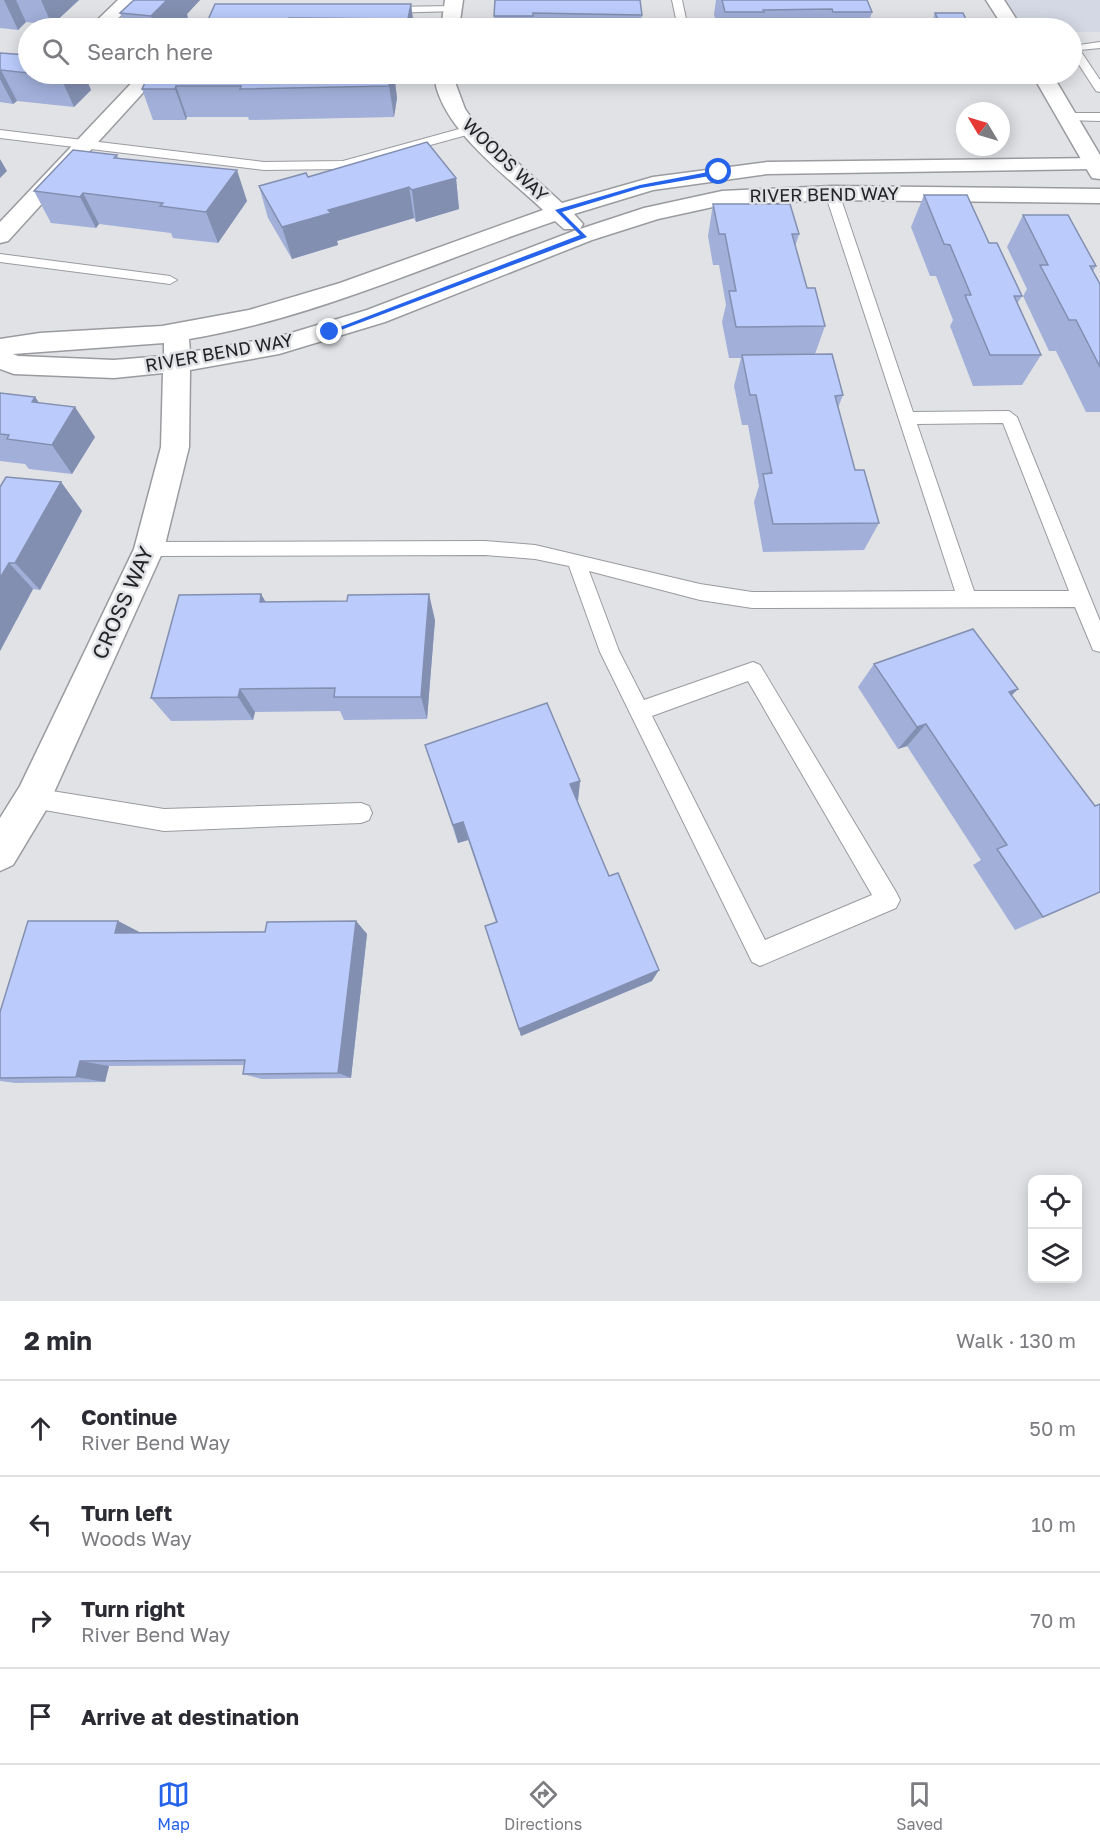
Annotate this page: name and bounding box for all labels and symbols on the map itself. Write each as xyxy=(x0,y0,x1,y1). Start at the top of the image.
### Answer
north arrow xyxy=(956,102,1010,156)
street label: WOODS WAY xyxy=(458,113,553,206)
route start xyxy=(705,158,731,184)
street label: RIVER BEND WAY xyxy=(749,182,899,206)
route end xyxy=(316,318,342,344)
street label: RIVER BEND WAY xyxy=(143,328,295,376)
street label: CROSS WAY xyxy=(86,542,159,663)

